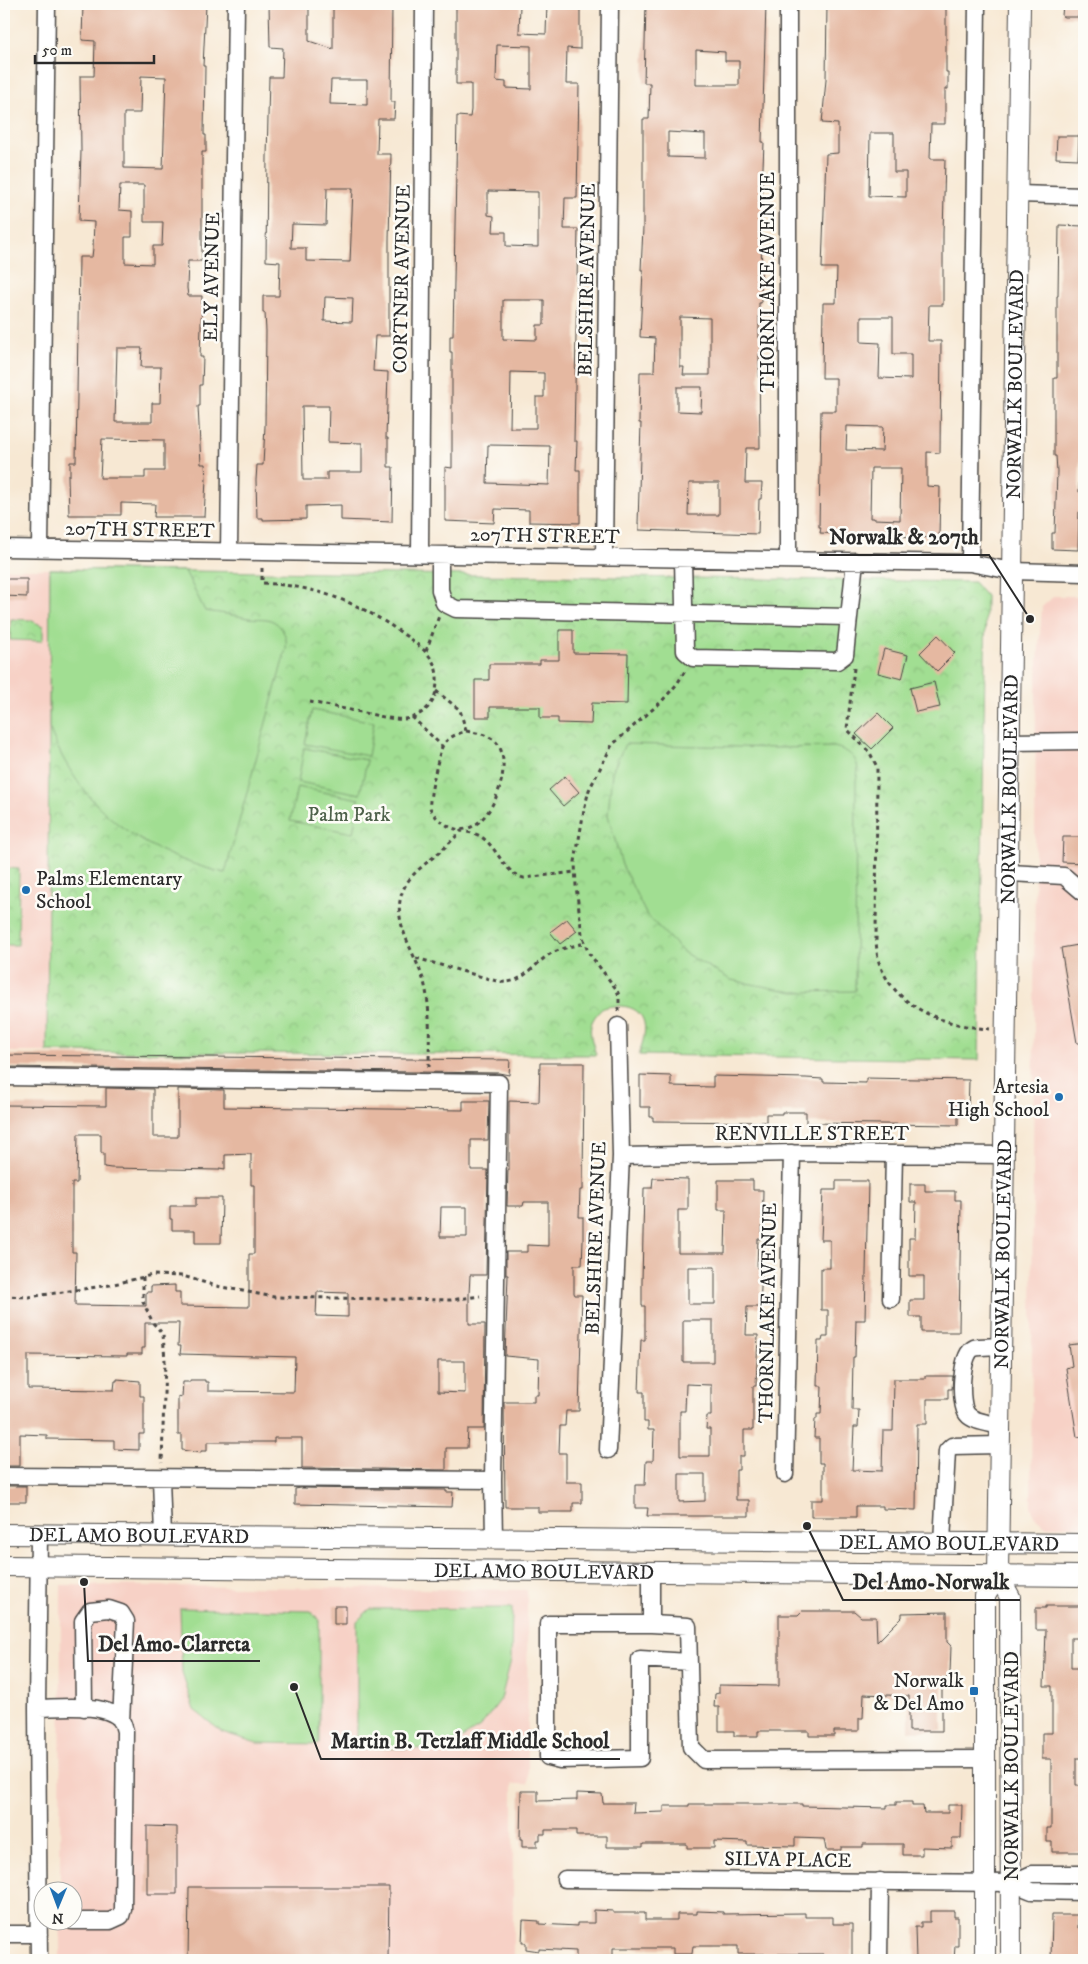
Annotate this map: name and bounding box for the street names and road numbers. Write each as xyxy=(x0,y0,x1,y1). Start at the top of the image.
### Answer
street label: THORNLAKE AVENUE xyxy=(756,172,781,392)
street label: BELSHIRE AVENUE xyxy=(573,183,602,377)
street label: CORTNER AVENUE xyxy=(388,184,417,374)
street label: ELY AVENUE xyxy=(199,212,226,342)
street label: NORWALK BOULEVARD xyxy=(1002,269,1030,499)
street label: 207TH STREET xyxy=(65,517,215,544)
street label: 207TH STREET xyxy=(470,523,620,550)
street label: NORWALK BOULEVARD xyxy=(996,674,1025,904)
street label: RENVILLE STREET xyxy=(715,1122,909,1147)
street label: NORWALK BOULEVARD xyxy=(990,1139,1018,1369)
street label: BELSHIRE AVENUE xyxy=(581,1141,612,1335)
street label: THORNLAKE AVENUE xyxy=(754,1203,783,1423)
street label: DEL AMO BOULEVARD xyxy=(29,1523,249,1550)
street label: DEL AMO BOULEVARD xyxy=(839,1531,1059,1558)
street label: DEL AMO BOULEVARD xyxy=(434,1559,654,1586)
street label: NORWALK BOULEVARD xyxy=(1000,1651,1025,1881)
street label: SILVA PLACE xyxy=(724,1847,852,1874)

